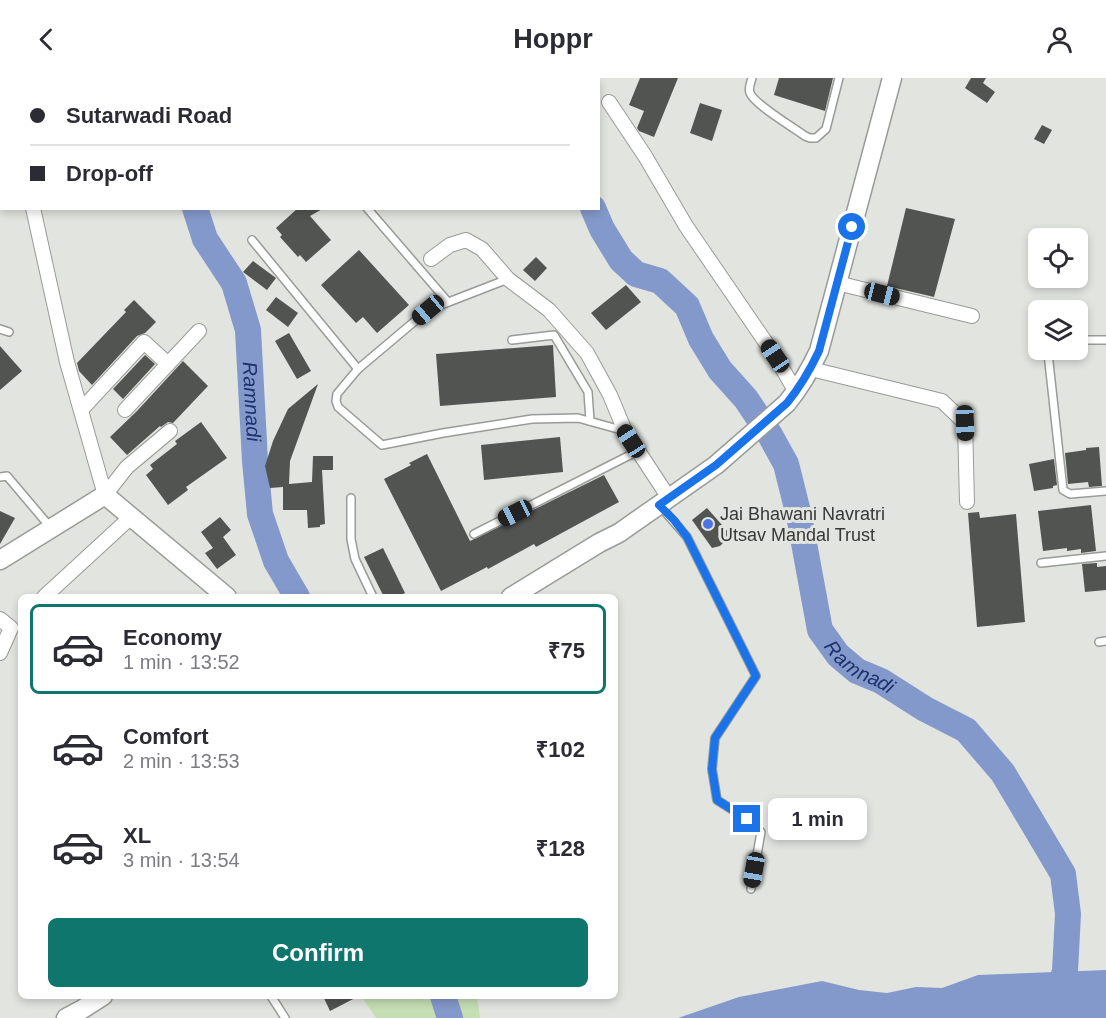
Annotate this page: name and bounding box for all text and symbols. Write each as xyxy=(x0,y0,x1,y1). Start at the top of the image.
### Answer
icon: back xyxy=(30,23,63,56)
icon: person xyxy=(1043,23,1076,56)
text: Hoppr xyxy=(513,24,593,54)
text: Sutarwadi Road xyxy=(66,103,232,128)
text: Drop-off xyxy=(66,161,153,186)
route start xyxy=(838,213,865,240)
map controls xyxy=(1028,228,1088,360)
button: locate xyxy=(1028,228,1088,288)
car xyxy=(862,281,902,307)
car xyxy=(408,292,448,328)
button: layers xyxy=(1028,300,1088,360)
car xyxy=(757,336,793,376)
water label: Ramnadi xyxy=(239,361,265,443)
car xyxy=(955,405,975,441)
car xyxy=(614,421,648,461)
car xyxy=(495,497,535,529)
place label: Jai Bhawani Navratri Utsav Mandal Trust xyxy=(720,504,885,545)
marker: Jai Bhawani Navratri Utsav Mandal Trust xyxy=(701,517,715,531)
icon: car xyxy=(51,622,105,676)
text: Economy xyxy=(123,625,222,650)
water label: Ramnadi xyxy=(820,636,899,698)
text: ₹75 xyxy=(548,638,585,663)
text: 1 min · 13:52 xyxy=(123,651,240,673)
icon: car xyxy=(51,721,105,775)
text: Comfort xyxy=(123,724,209,749)
text: ₹102 xyxy=(536,737,585,762)
text: 2 min · 13:53 xyxy=(123,750,240,772)
callout: 1 min xyxy=(768,798,867,840)
route end xyxy=(733,805,760,832)
text: 1 min xyxy=(791,808,844,830)
icon: car xyxy=(51,820,105,874)
text: XL xyxy=(123,823,151,848)
text: ₹128 xyxy=(536,836,585,861)
text: 3 min · 13:54 xyxy=(123,849,240,871)
car xyxy=(742,851,766,889)
button: Confirm xyxy=(48,918,588,987)

